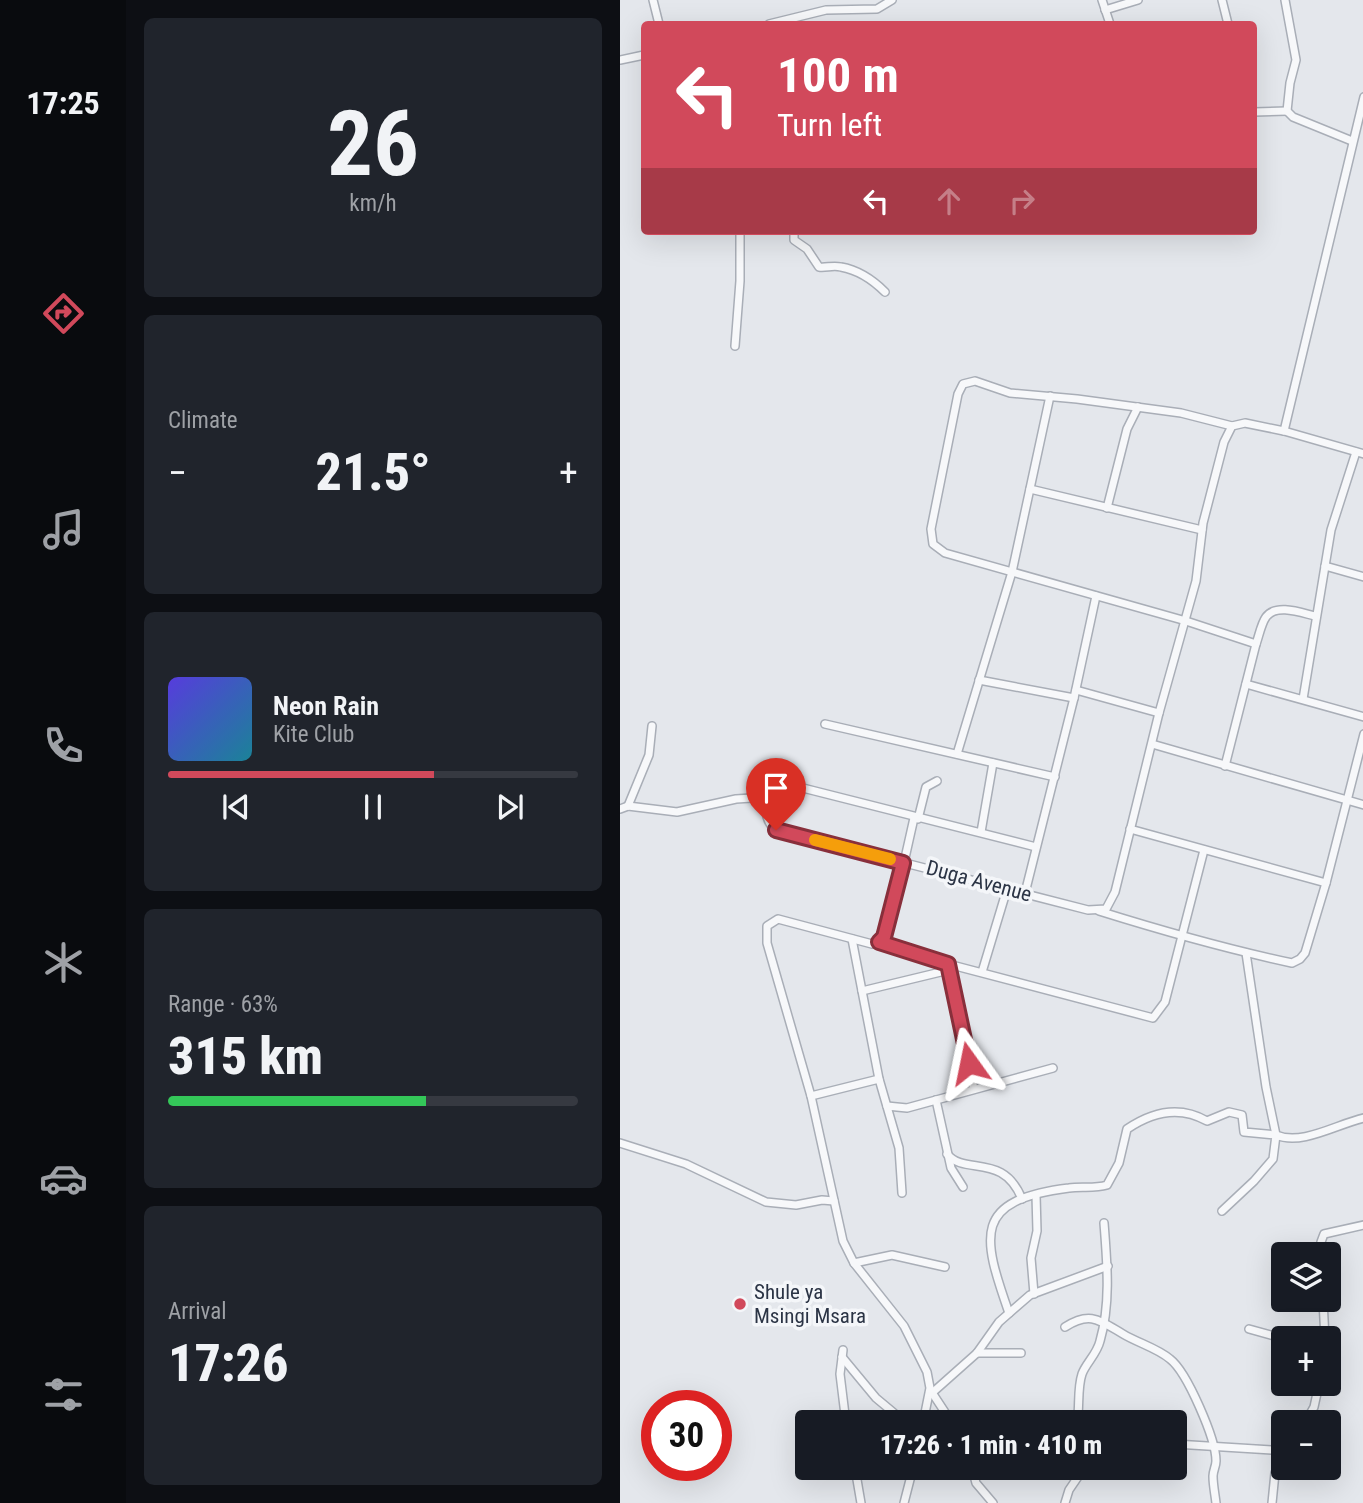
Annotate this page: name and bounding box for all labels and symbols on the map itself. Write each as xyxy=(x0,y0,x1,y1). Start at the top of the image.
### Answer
pin xyxy=(746,758,806,830)
street label: Duga Avenue xyxy=(924,855,1034,907)
position arrow xyxy=(932,1026,1006,1100)
place label: Shule ya Msingi Msara xyxy=(754,1280,866,1328)
marker: Shule ya Msingi Msara xyxy=(732,1296,748,1312)
speed limit sign: 30 xyxy=(641,1390,732,1481)

